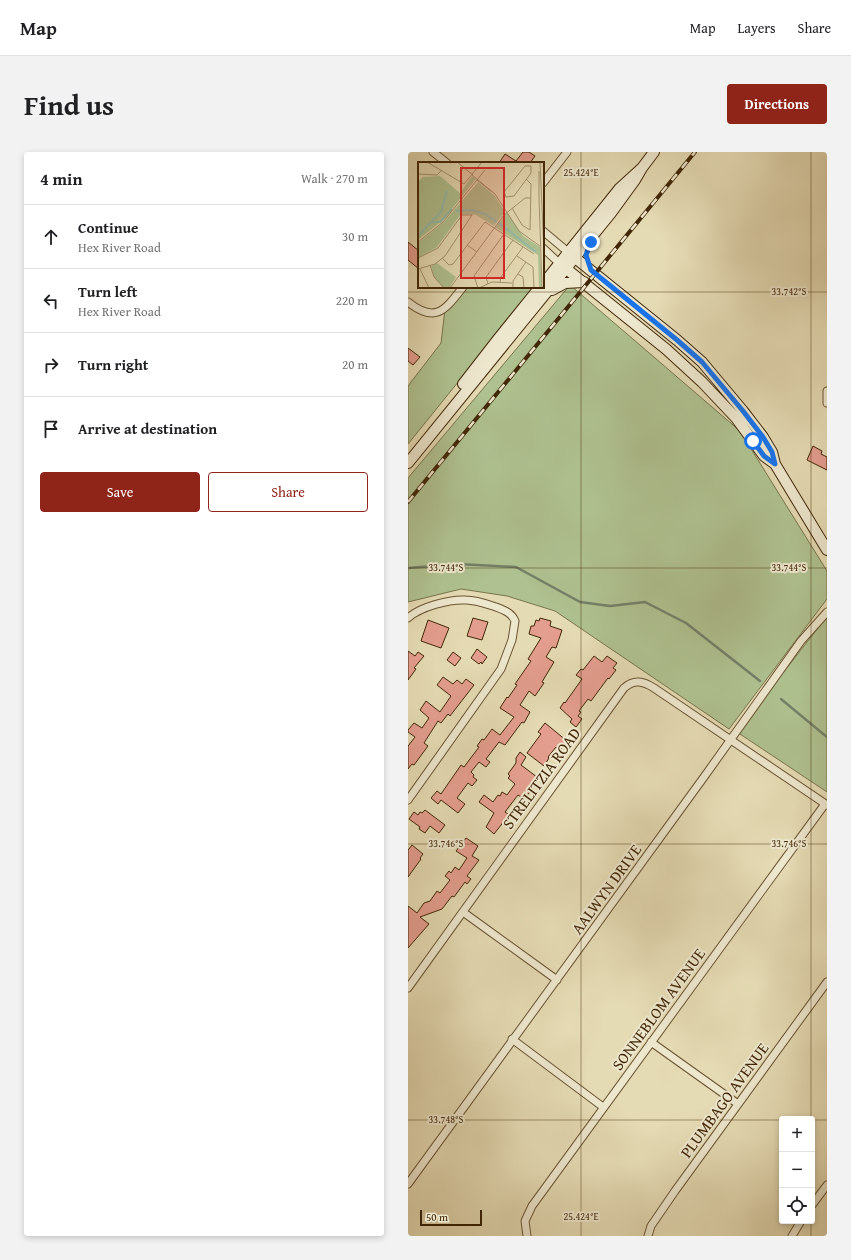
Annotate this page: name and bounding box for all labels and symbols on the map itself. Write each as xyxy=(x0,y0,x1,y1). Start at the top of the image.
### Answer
inset map xyxy=(418,162,544,288)
text: 25.424°E xyxy=(563,165,599,180)
route end xyxy=(582,233,600,251)
text: 33.742°S xyxy=(772,284,807,299)
route start xyxy=(744,432,762,450)
text: 33.744°S xyxy=(429,560,464,575)
text: 33.744°S xyxy=(772,560,807,575)
street label: STRELITZIA ROAD xyxy=(496,722,586,834)
text: 33.746°S xyxy=(429,836,464,851)
text: 33.746°S xyxy=(772,836,807,851)
street label: AALWYN DRIVE xyxy=(565,839,647,939)
street label: SONNEBLOM AVENUE xyxy=(605,943,711,1075)
street label: PLUMBAGO AVENUE xyxy=(674,1037,774,1163)
text: 33.748°S xyxy=(429,1112,464,1127)
scale bar xyxy=(420,1208,482,1227)
text: 25.424°E xyxy=(563,1209,599,1224)

